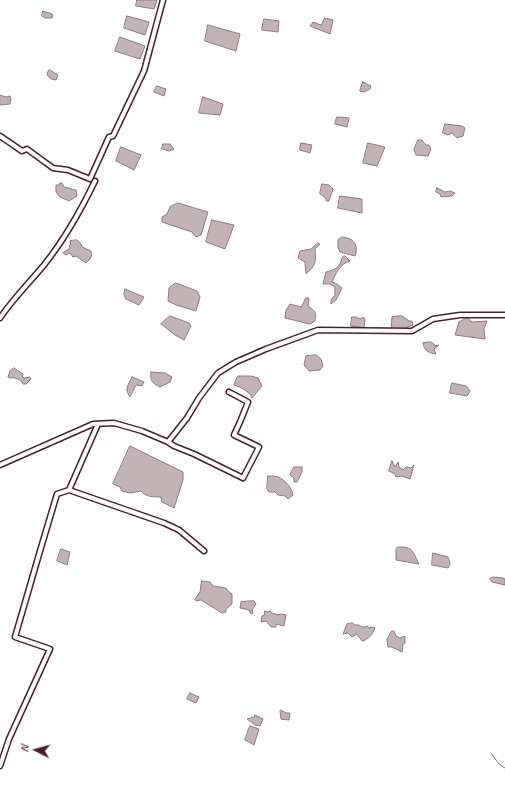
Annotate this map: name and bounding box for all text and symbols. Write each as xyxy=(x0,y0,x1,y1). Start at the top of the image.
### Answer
north arrow xyxy=(16,730,56,770)
text: N xyxy=(17,745,31,753)

